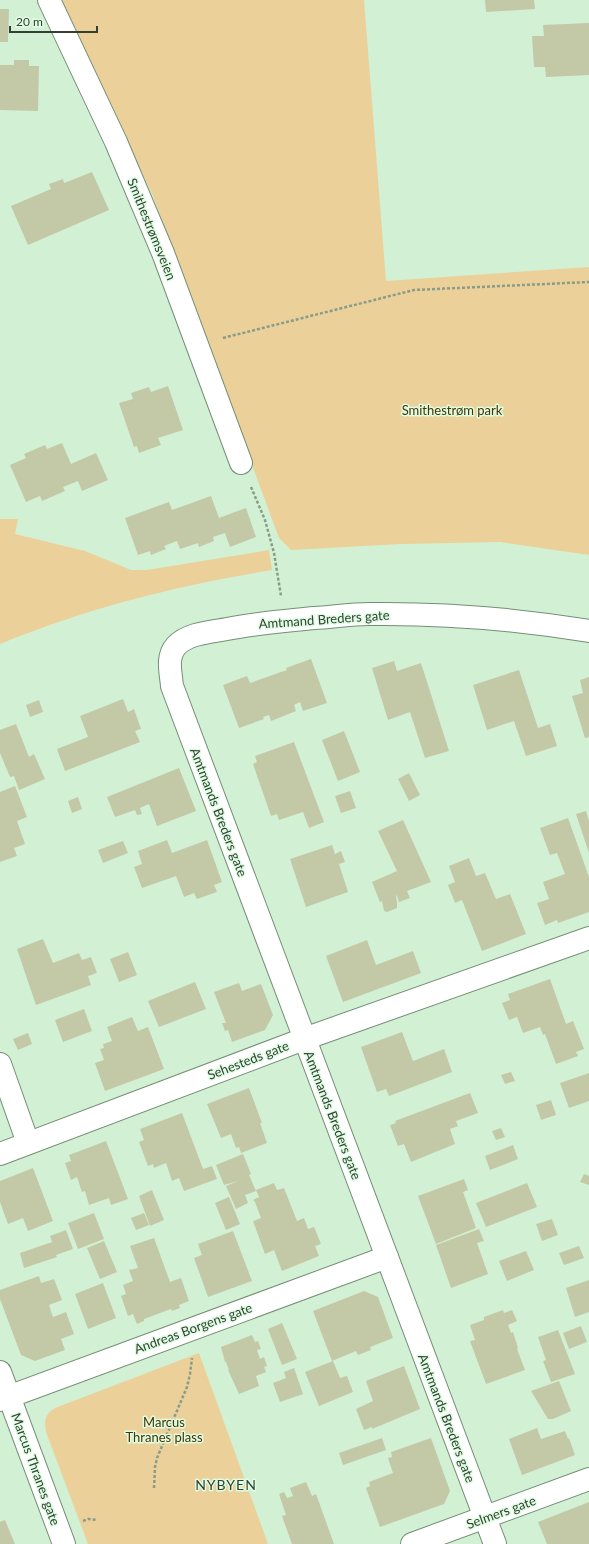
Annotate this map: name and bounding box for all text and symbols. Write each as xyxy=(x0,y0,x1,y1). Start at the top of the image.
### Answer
scale bar xyxy=(10,8,97,34)
text: 20 m xyxy=(16,14,43,29)
street label: Smithestrømsveien xyxy=(124,176,180,282)
park label: Smithestrøm park xyxy=(402,402,503,418)
street label: Amtmand Breders gate xyxy=(258,606,390,632)
street label: Amtmands Breders gate xyxy=(187,745,251,879)
street label: Sehesteds gate xyxy=(205,1037,291,1083)
street label: Amtmands Breders gate xyxy=(301,1048,365,1182)
street label: Andreas Borgens gate xyxy=(132,1299,254,1357)
street label: Amtmands Breders gate xyxy=(415,1351,479,1485)
street label: Marcus Thranes gate xyxy=(8,1411,64,1528)
park label: Marcus Thranes plass xyxy=(125,1414,203,1445)
district label: NYBYEN xyxy=(195,1476,257,1493)
street label: Selmers gate xyxy=(464,1492,538,1532)

